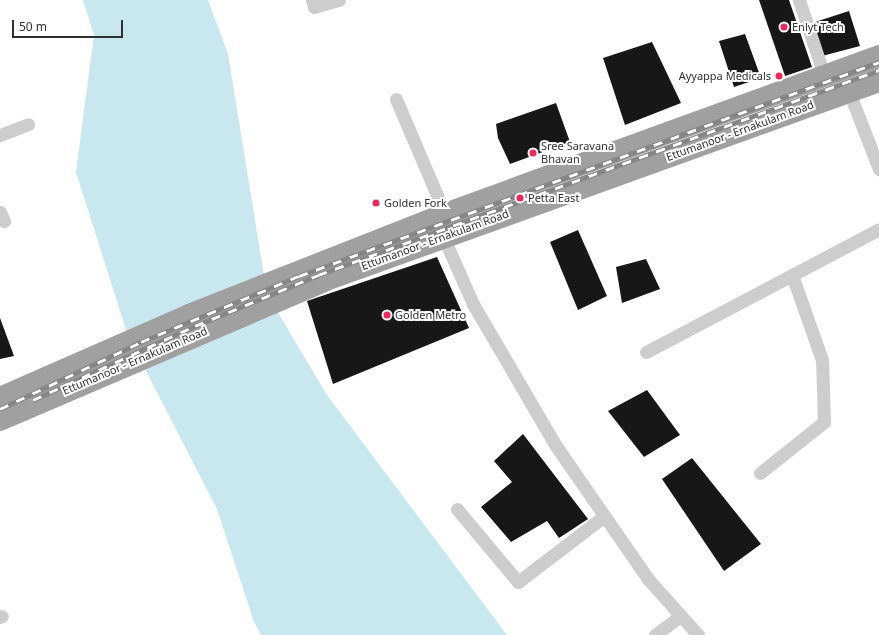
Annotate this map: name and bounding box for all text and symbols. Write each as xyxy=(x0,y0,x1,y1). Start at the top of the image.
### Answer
scale bar xyxy=(14,12,125,38)
text: 50 m xyxy=(19,18,47,35)
place label: Enlyt Tech xyxy=(792,20,844,34)
marker: Enlyt Tech xyxy=(779,22,789,32)
place label: Ayyappa Medicals xyxy=(679,69,771,83)
marker: Ayyappa Medicals xyxy=(774,71,784,81)
street label: Ettumanoor - Ernakulam Road xyxy=(664,98,816,164)
place label: Sree Saravana Bhavan xyxy=(541,140,614,166)
marker: Sree Saravana Bhavan xyxy=(528,148,538,158)
place label: Petta East xyxy=(528,191,579,205)
marker: Petta East xyxy=(515,193,525,203)
place label: Golden Fork xyxy=(384,196,447,210)
marker: Golden Fork xyxy=(371,198,381,208)
street label: Ettumanoor - Ernakulam Road xyxy=(359,207,511,273)
place label: Golden Metro xyxy=(395,308,466,322)
marker: Golden Metro xyxy=(382,310,392,320)
street label: Ettumanoor - Ernakulam Road xyxy=(61,324,209,398)

